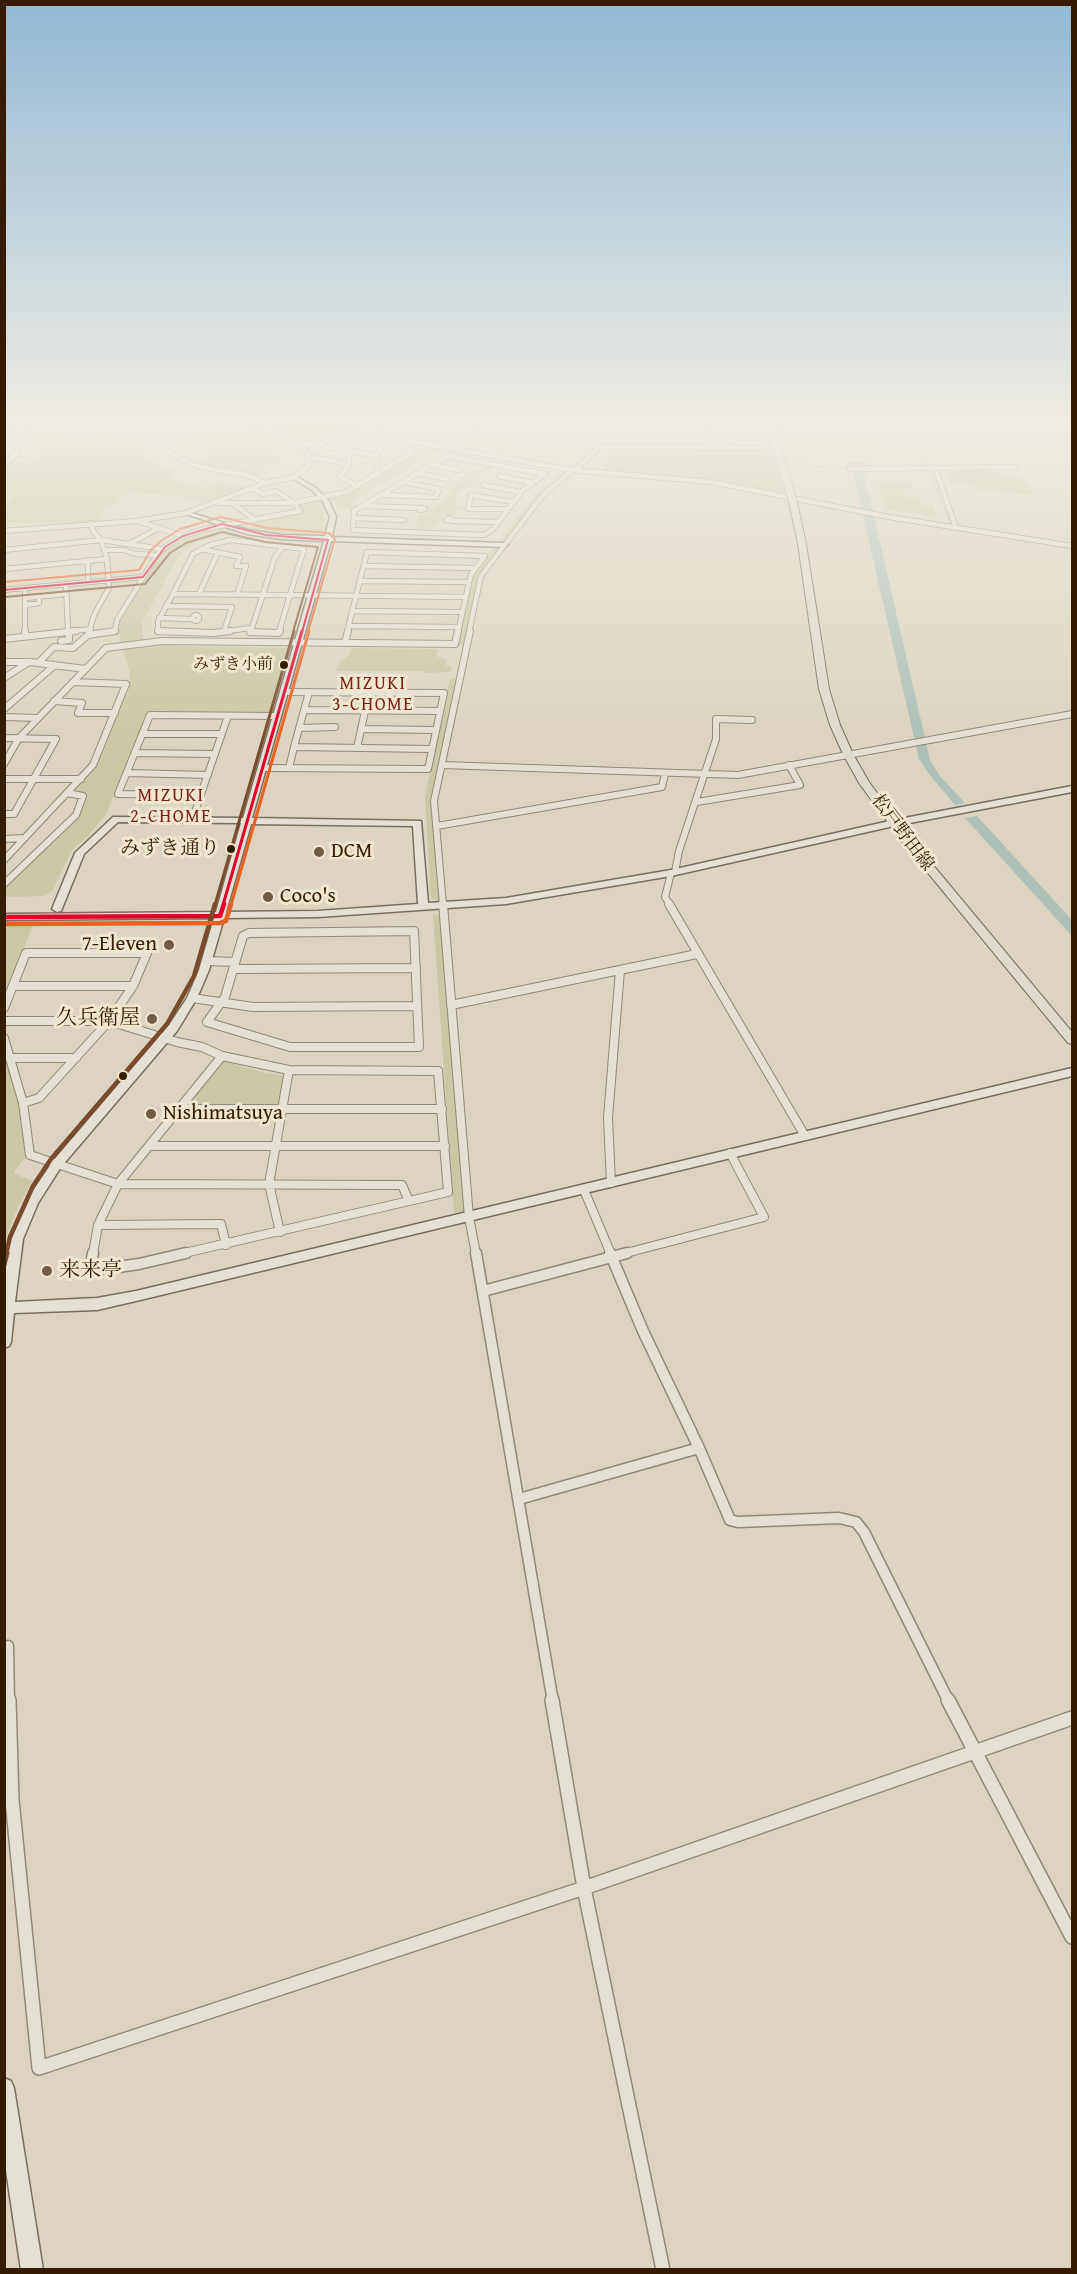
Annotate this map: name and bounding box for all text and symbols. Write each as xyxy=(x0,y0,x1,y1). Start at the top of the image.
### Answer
place label: みずき小前 xyxy=(193,655,273,675)
marker: みずき小前 xyxy=(278,659,290,671)
district label: MIZUKI 3-CHOME xyxy=(332,673,414,716)
district label: MIZUKI 2-CHOME xyxy=(130,785,212,828)
street label: 松戸野田線 xyxy=(866,791,938,875)
place label: みずき通り xyxy=(120,837,220,861)
place label: DCM xyxy=(331,839,372,865)
marker: みずき通り xyxy=(225,843,237,855)
marker: DCM xyxy=(312,845,326,859)
place label: Coco's xyxy=(280,884,336,910)
marker: Coco's xyxy=(261,890,275,904)
place label: 7-Eleven xyxy=(82,932,157,958)
marker: 7-Eleven xyxy=(162,938,176,952)
place label: 久兵衛屋 xyxy=(56,1006,140,1032)
marker: 久兵衛屋 xyxy=(145,1012,159,1026)
unlabelled marker xyxy=(117,1070,129,1082)
place label: Nishimatsuya xyxy=(163,1101,283,1127)
marker: Nishimatsuya xyxy=(144,1107,158,1121)
place label: 来来亭 xyxy=(59,1258,122,1284)
marker: 来来亭 xyxy=(40,1264,54,1278)

